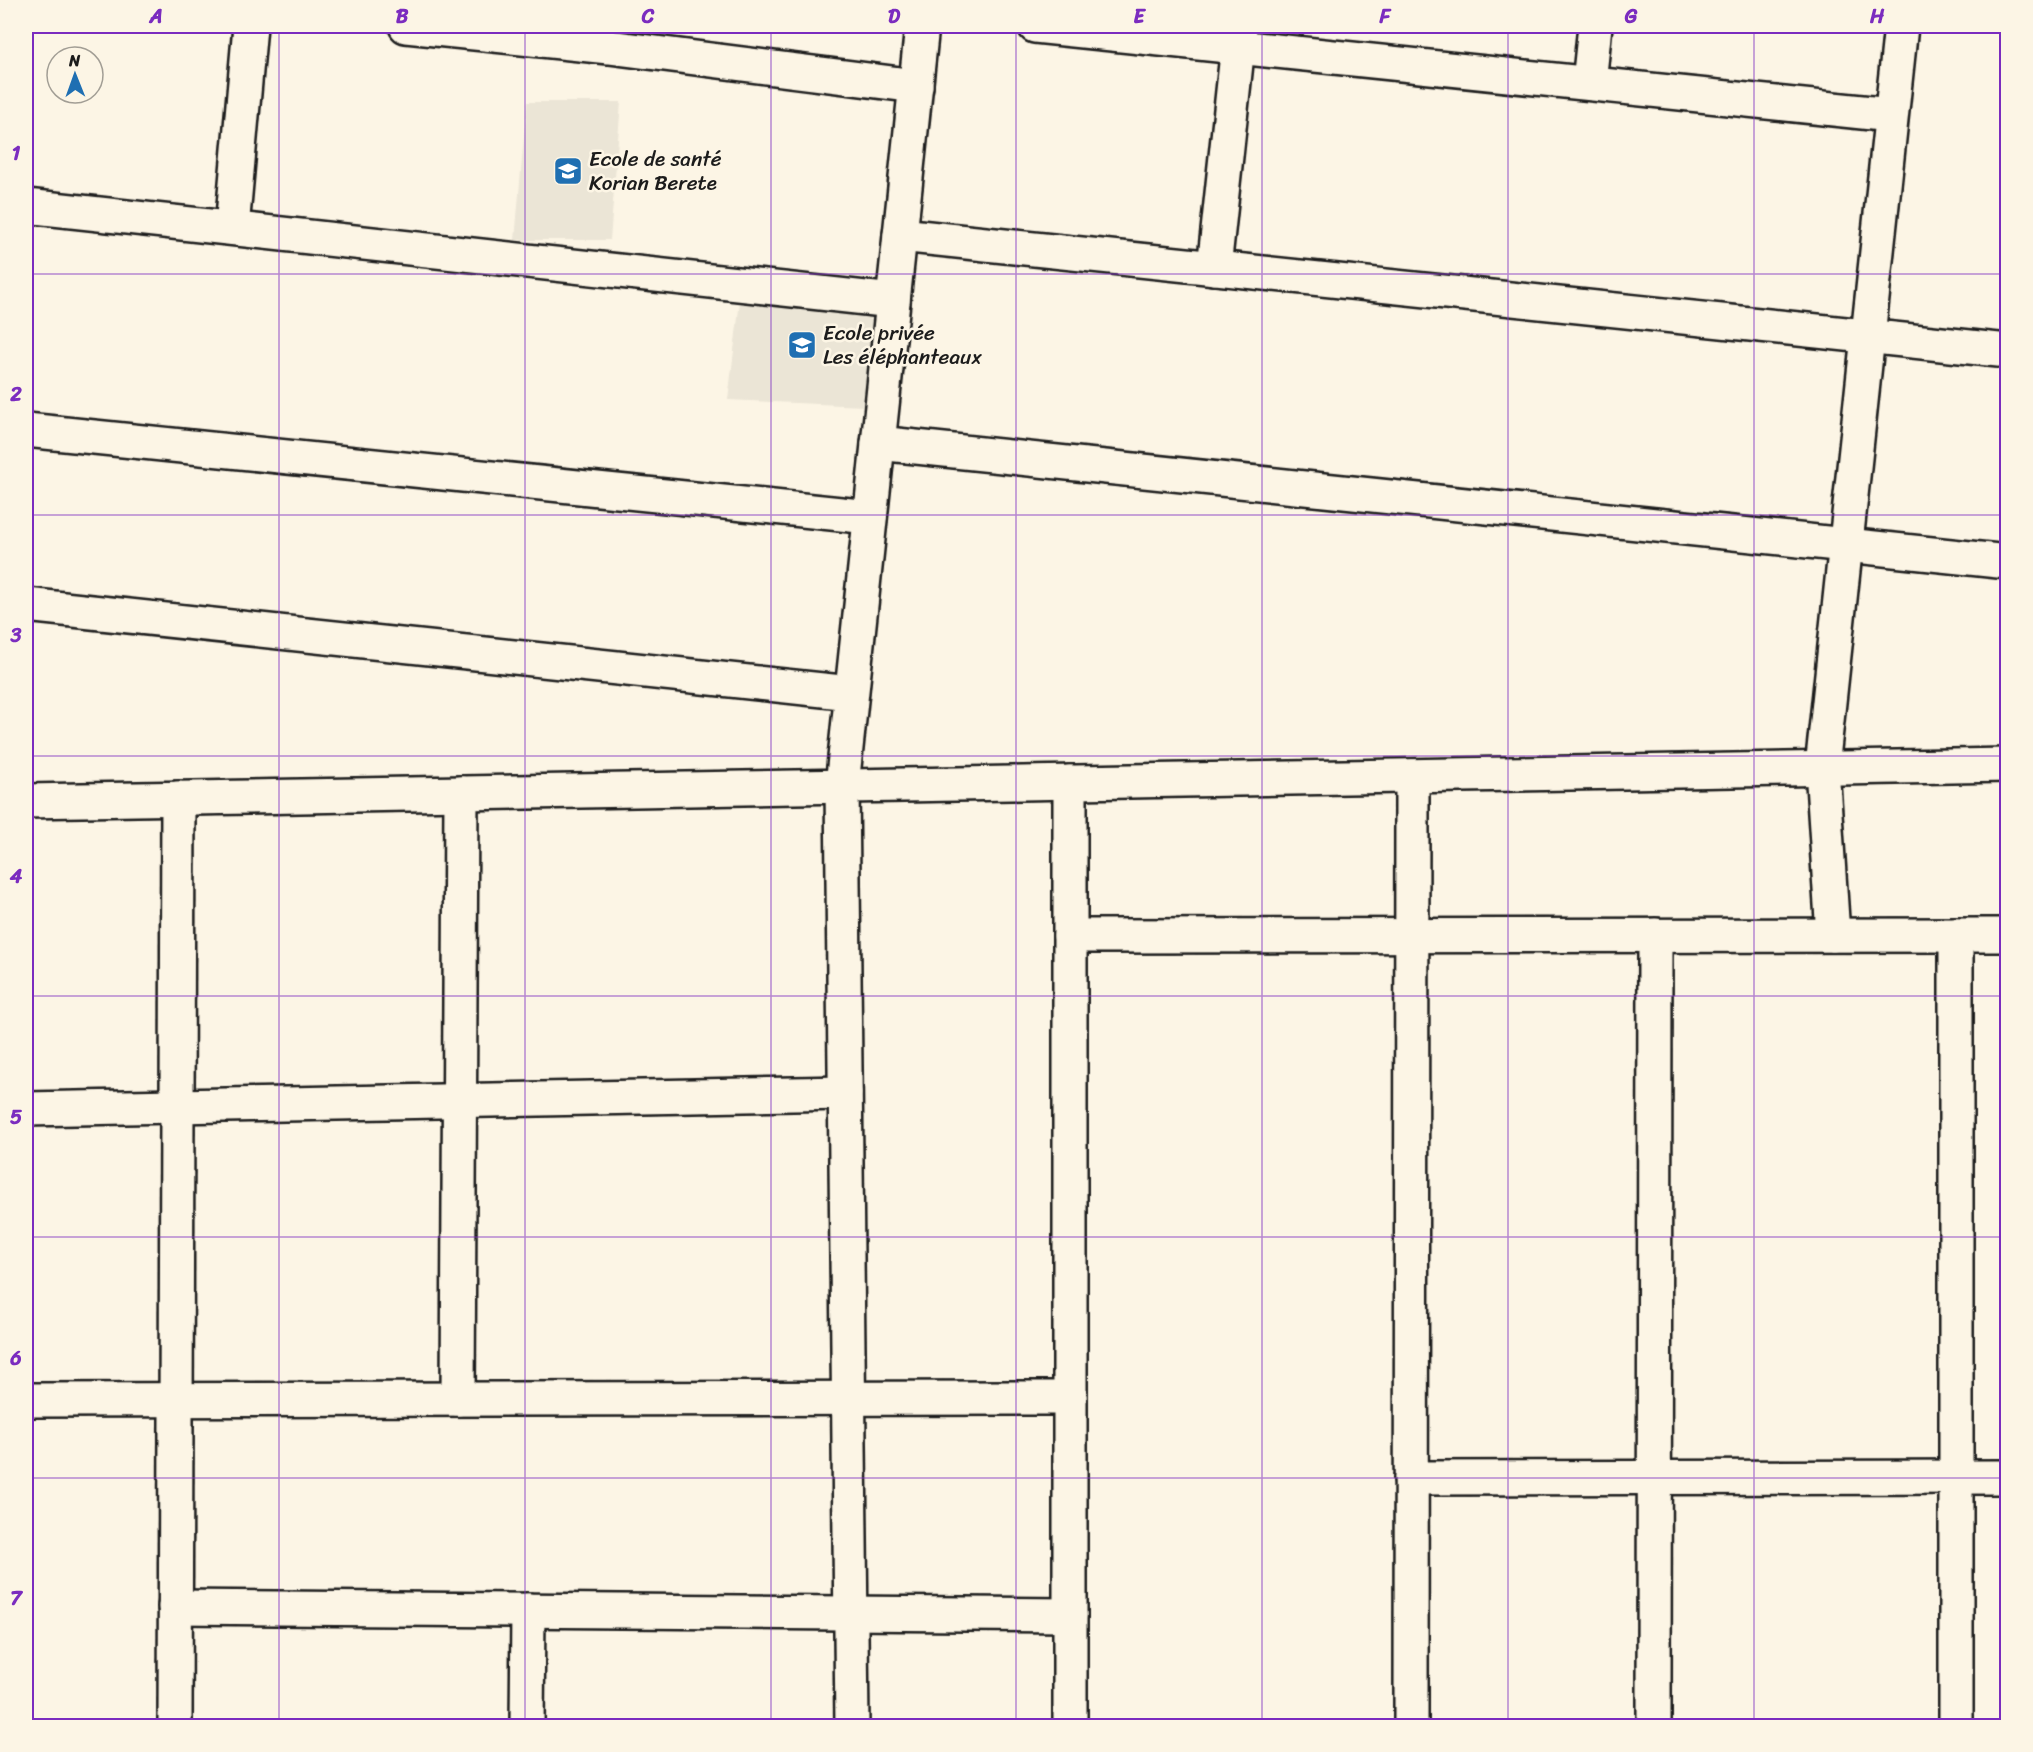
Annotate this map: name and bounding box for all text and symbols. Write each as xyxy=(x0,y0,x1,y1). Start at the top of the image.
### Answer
text: A xyxy=(148,0,163,34)
text: B xyxy=(396,0,409,34)
text: C xyxy=(641,0,655,34)
text: D xyxy=(888,0,901,34)
text: E xyxy=(1133,0,1146,34)
text: F xyxy=(1379,0,1392,34)
text: G xyxy=(1624,0,1638,34)
text: H xyxy=(1869,0,1885,34)
north arrow xyxy=(45,45,105,105)
text: N xyxy=(68,46,81,75)
text: 1 xyxy=(12,136,21,171)
place label: Ecole de santé Korian Berete xyxy=(589,140,722,202)
school or university icon: Ecole de santé Korian Berete xyxy=(552,155,584,187)
place label: Ecole privée Les éléphanteaux xyxy=(823,314,982,376)
school or university icon: Ecole privée Les éléphanteaux xyxy=(786,329,818,361)
text: 2 xyxy=(9,377,22,412)
text: 3 xyxy=(10,618,22,653)
text: 4 xyxy=(9,859,23,894)
text: 5 xyxy=(10,1100,22,1135)
text: 6 xyxy=(9,1341,22,1376)
text: 7 xyxy=(10,1581,23,1616)

